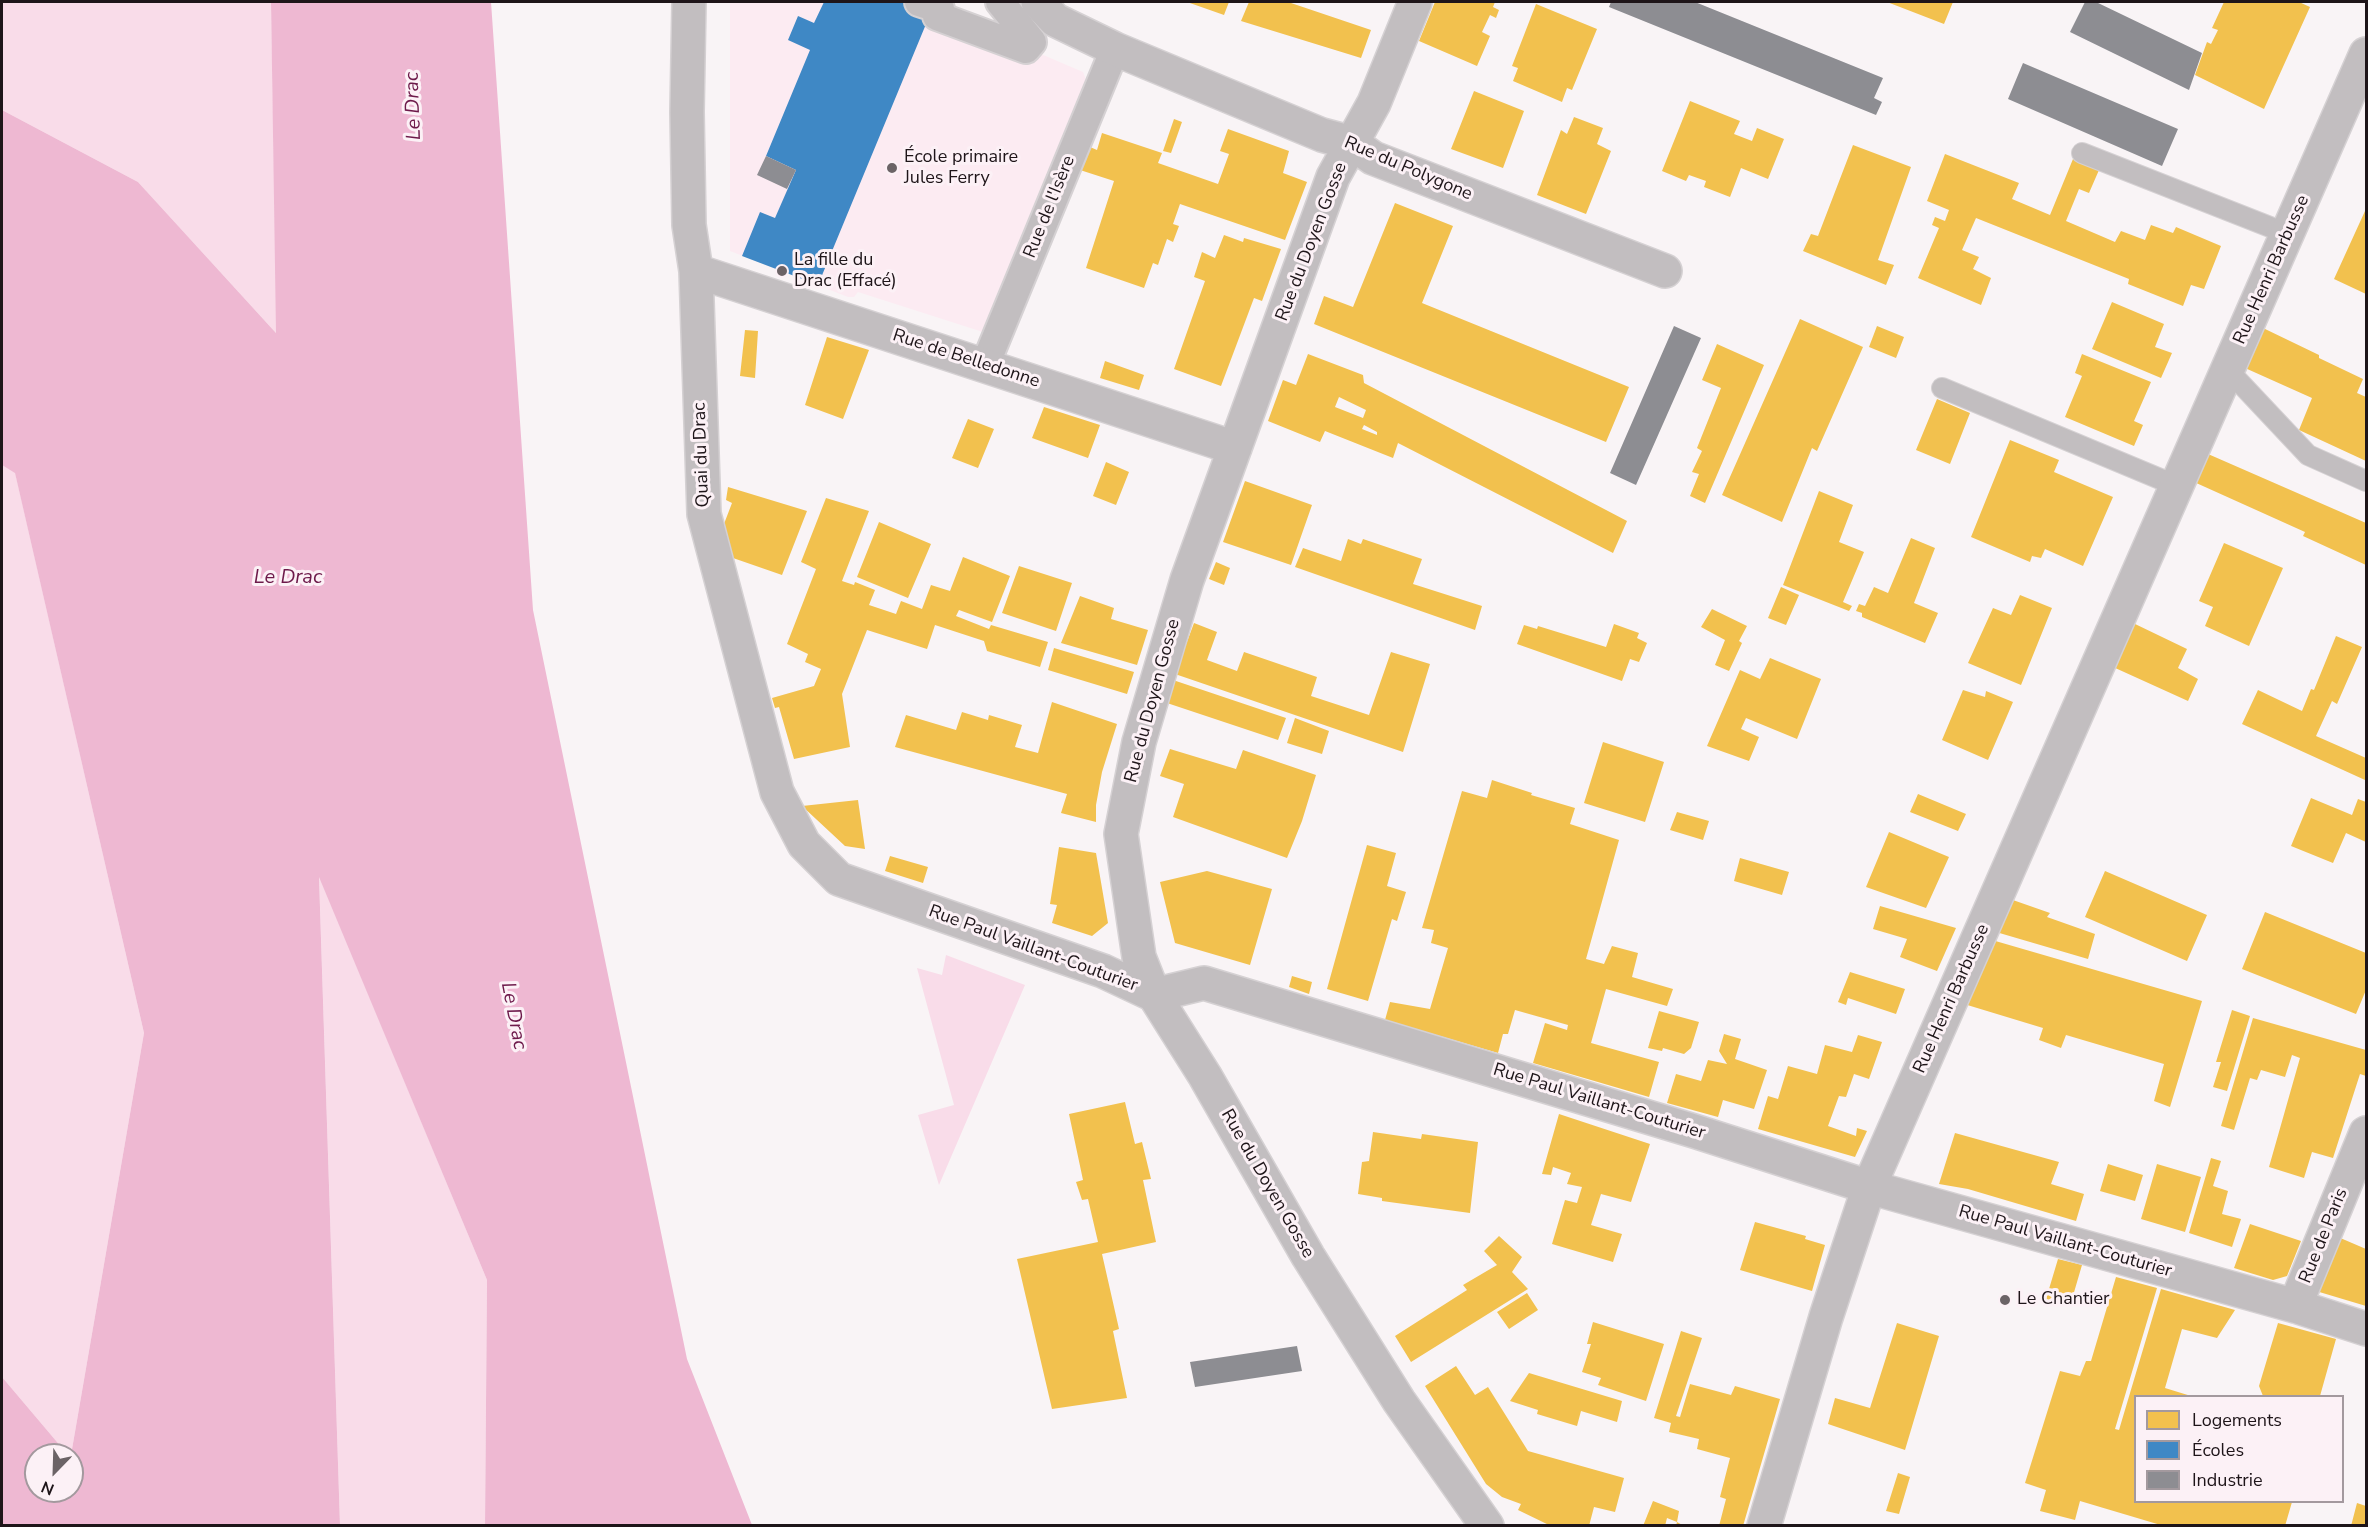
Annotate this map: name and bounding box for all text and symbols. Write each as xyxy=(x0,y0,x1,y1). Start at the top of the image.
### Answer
water label: Le Drac xyxy=(401,71,427,141)
street label: Rue du Polygone xyxy=(1341,132,1475,206)
place label: École primaire Jules Ferry xyxy=(904,147,1018,190)
street label: Rue de l'Isère xyxy=(1020,153,1080,261)
street label: Rue du Doyen Gosse xyxy=(1272,160,1352,324)
marker: École primaire Jules Ferry xyxy=(885,161,899,175)
street label: Rue Henri Barbusse xyxy=(2229,192,2315,348)
place label: La fille du Drac (Effacé) xyxy=(794,250,897,292)
marker: La fille du Drac (Effacé) xyxy=(775,264,789,278)
street label: Rue de Belledonne xyxy=(890,325,1042,393)
street label: Quai du Drac xyxy=(689,402,715,508)
water label: Le Drac xyxy=(254,566,322,590)
street label: Rue du Doyen Gosse xyxy=(1121,617,1185,785)
street label: Rue Paul Vaillant-Couturier xyxy=(926,901,1140,997)
street label: Rue Henri Barbusse xyxy=(1909,921,1995,1077)
water label: Le Drac xyxy=(495,980,531,1052)
street label: Rue Paul Vaillant-Couturier xyxy=(1490,1059,1708,1145)
street label: Rue du Doyen Gosse xyxy=(1216,1106,1318,1262)
street label: Rue de Paris xyxy=(2295,1185,2353,1287)
street label: Rue Paul Vaillant-Couturier xyxy=(1956,1201,2174,1283)
place label: Le Chantier xyxy=(2017,1289,2109,1311)
marker: Le Chantier xyxy=(1998,1293,2012,1307)
legend xyxy=(2134,1395,2344,1503)
text: Logements xyxy=(2192,1408,2282,1432)
text: Écoles xyxy=(2192,1438,2244,1462)
north arrow xyxy=(24,1443,84,1503)
text: Industrie xyxy=(2192,1468,2263,1492)
text: N xyxy=(38,1475,58,1500)

